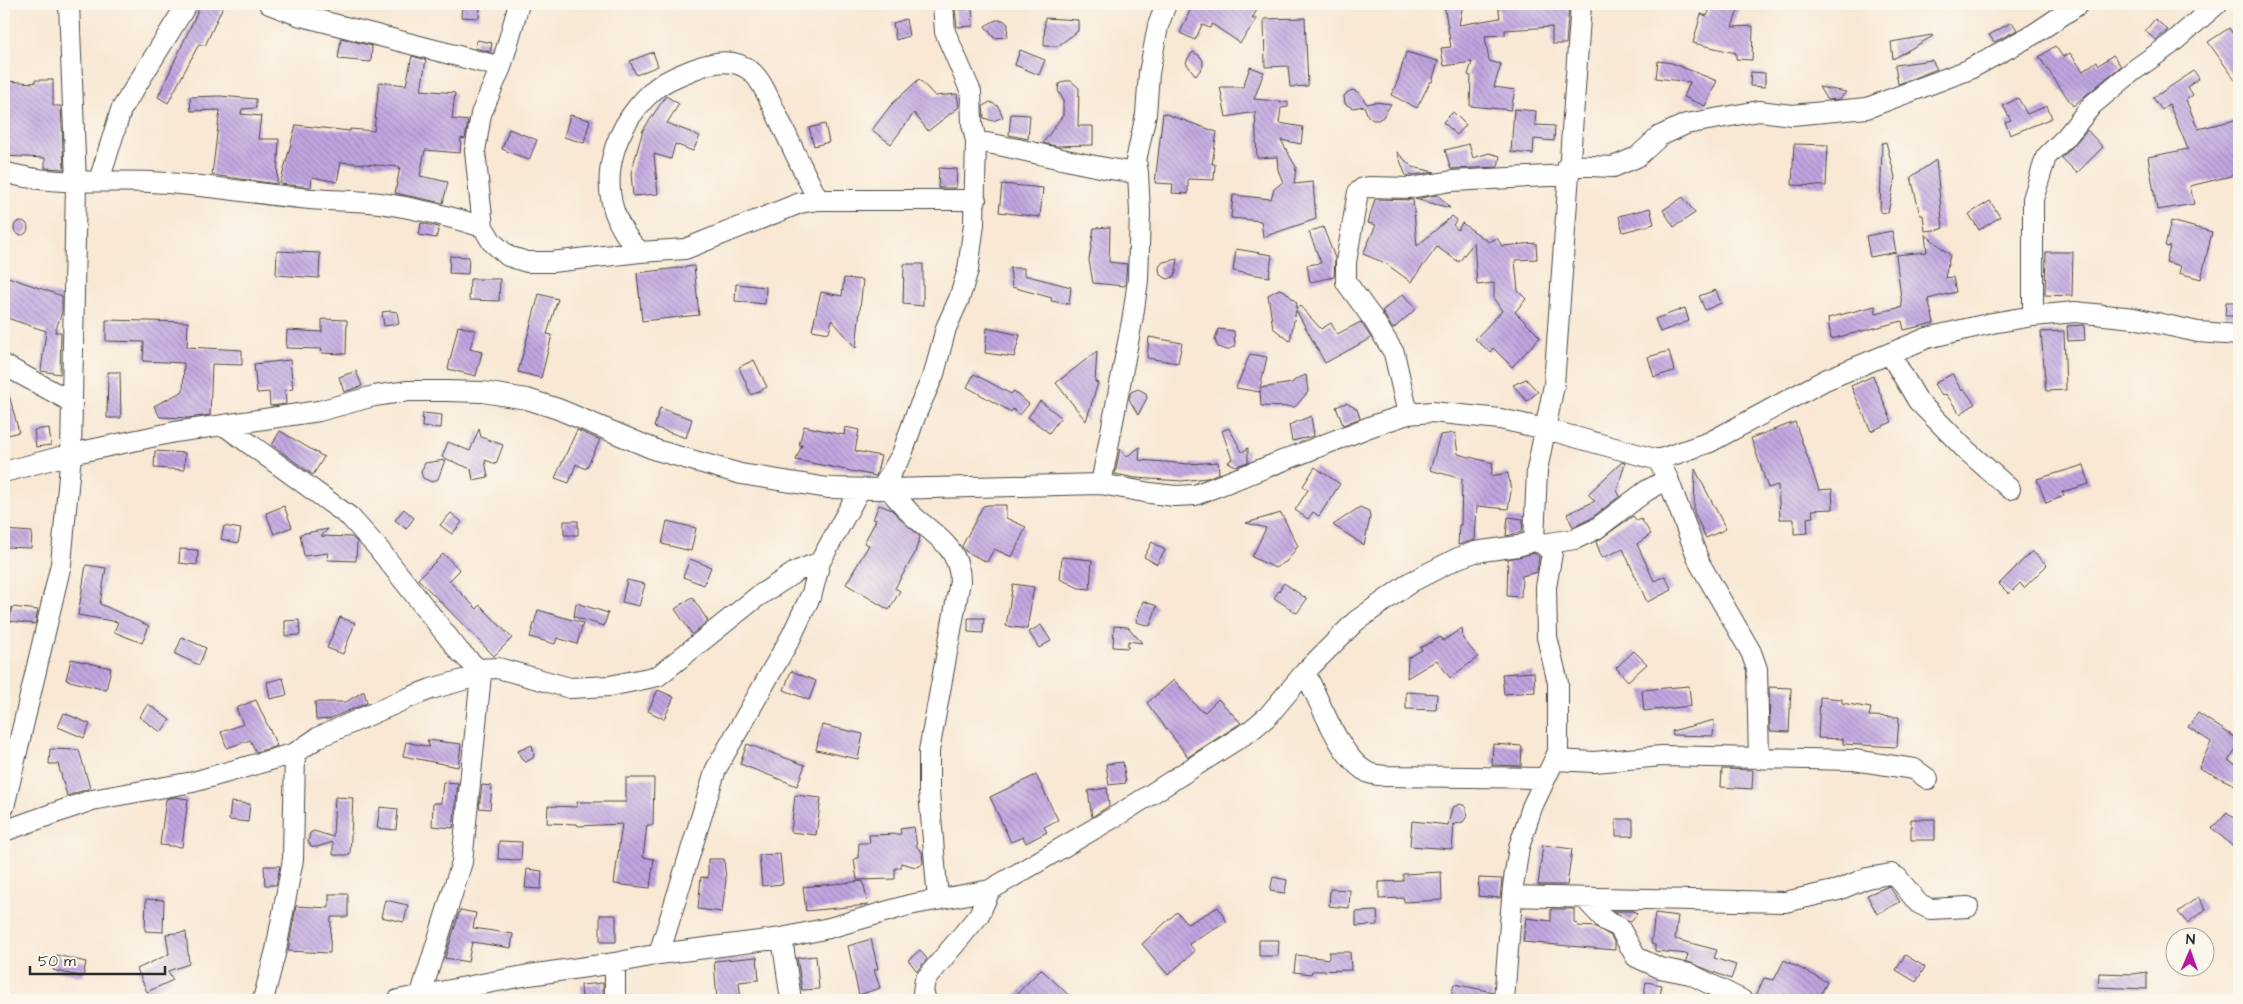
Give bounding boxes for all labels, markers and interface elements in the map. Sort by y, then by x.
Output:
north arrow [2166,926,2216,976]
text: N [2186,930,2195,950]
scale bar [30,944,165,976]
text: 50 m [38,951,76,972]

